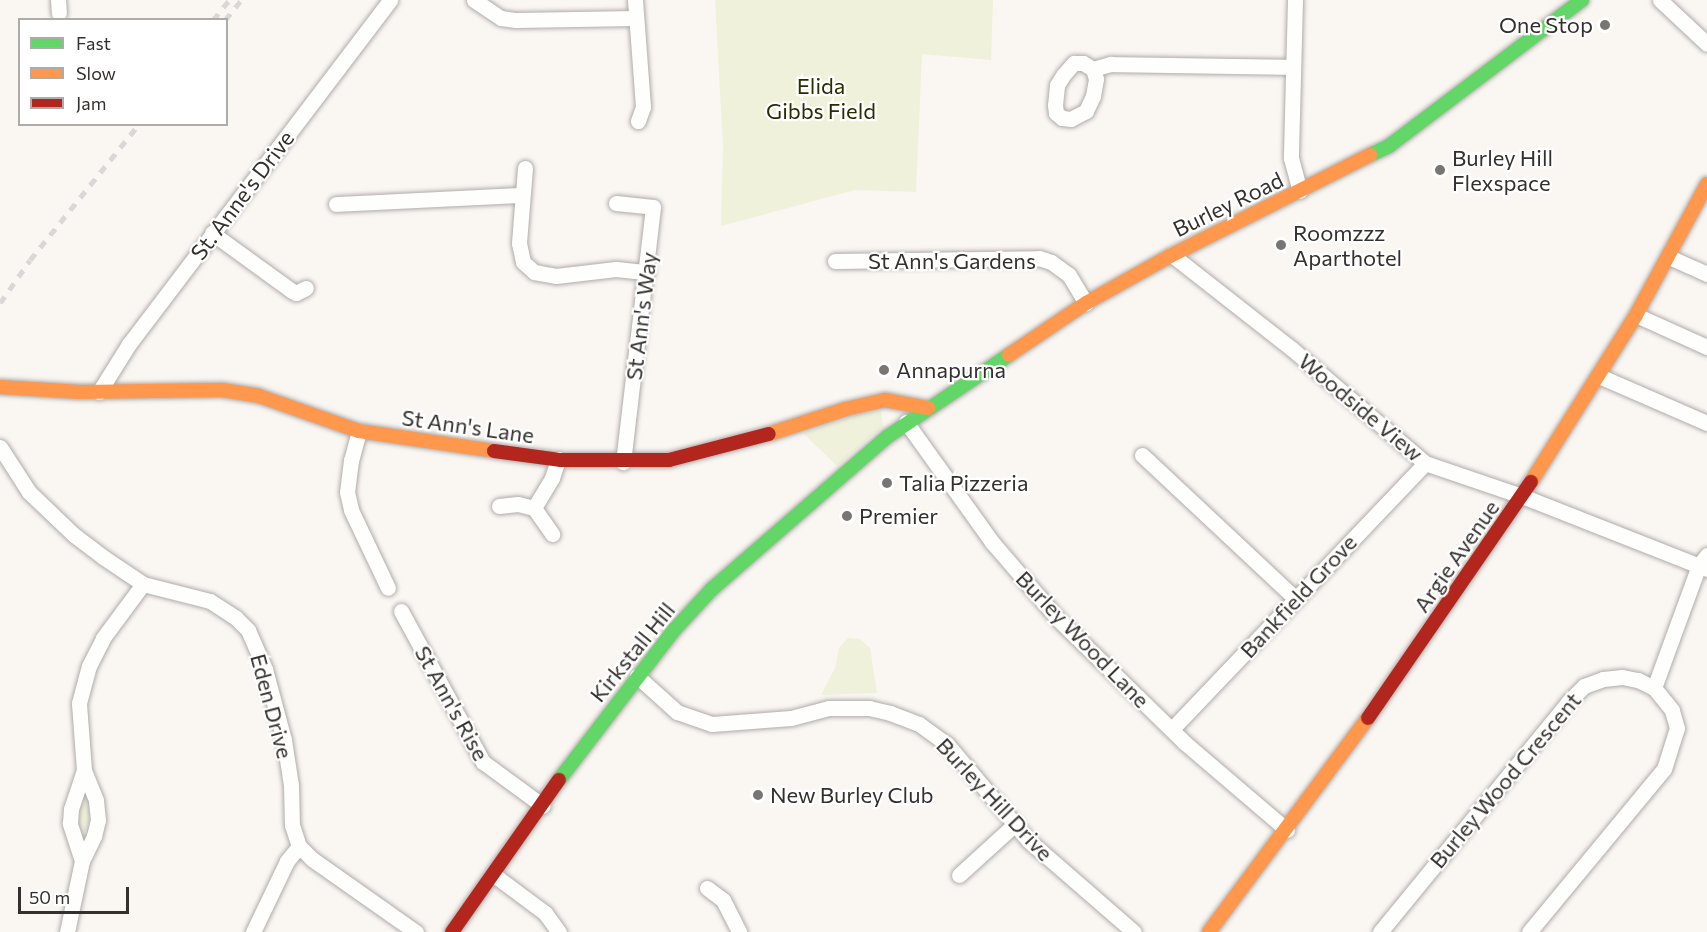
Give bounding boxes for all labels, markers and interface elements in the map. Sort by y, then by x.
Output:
place label: One Stop [1499,12,1593,38]
legend [18,18,228,126]
marker: One Stop [1598,18,1612,32]
text: Fast [76,32,111,54]
text: Slow [76,62,116,84]
park label: Elida Gibbs Field [766,72,876,124]
text: Jam [76,92,106,114]
street label: St. Anne's Drive [185,125,299,265]
place label: Burley Hill Flexspace [1452,144,1553,196]
marker: Burley Hill Flexspace [1433,163,1447,177]
street label: Burley Road [1169,166,1287,242]
place label: Roomzzz Aparthotel [1293,219,1402,270]
marker: Roomzzz Aparthotel [1274,238,1288,252]
street label: St Ann's Gardens [868,248,1036,274]
street label: St Ann's Way [620,250,662,382]
street label: Woodside View [1294,347,1428,467]
place label: Annapurna [896,357,1006,383]
marker: Annapurna [877,363,891,377]
street label: St Ann's Lane [400,404,536,448]
place label: Talia Pizzeria [899,470,1029,496]
marker: Talia Pizzeria [880,476,894,490]
street label: Argie Avenue [1408,495,1504,617]
place label: Premier [859,503,938,529]
marker: Premier [840,509,854,523]
street label: Bankfield Grove [1234,529,1362,663]
street label: Burley Wood Lane [1011,565,1155,713]
street label: Kirkstall Hill [584,597,680,707]
street label: St Ann's Rise [410,641,494,765]
street label: Eden Drive [245,651,299,761]
street label: Burley Wood Crescent [1424,687,1586,873]
street label: Burley Hill Drive [931,732,1059,866]
place label: New Burley Club [770,782,933,808]
marker: New Burley Club [751,788,765,802]
scale bar [21,875,132,913]
text: 50 m [29,886,70,908]

